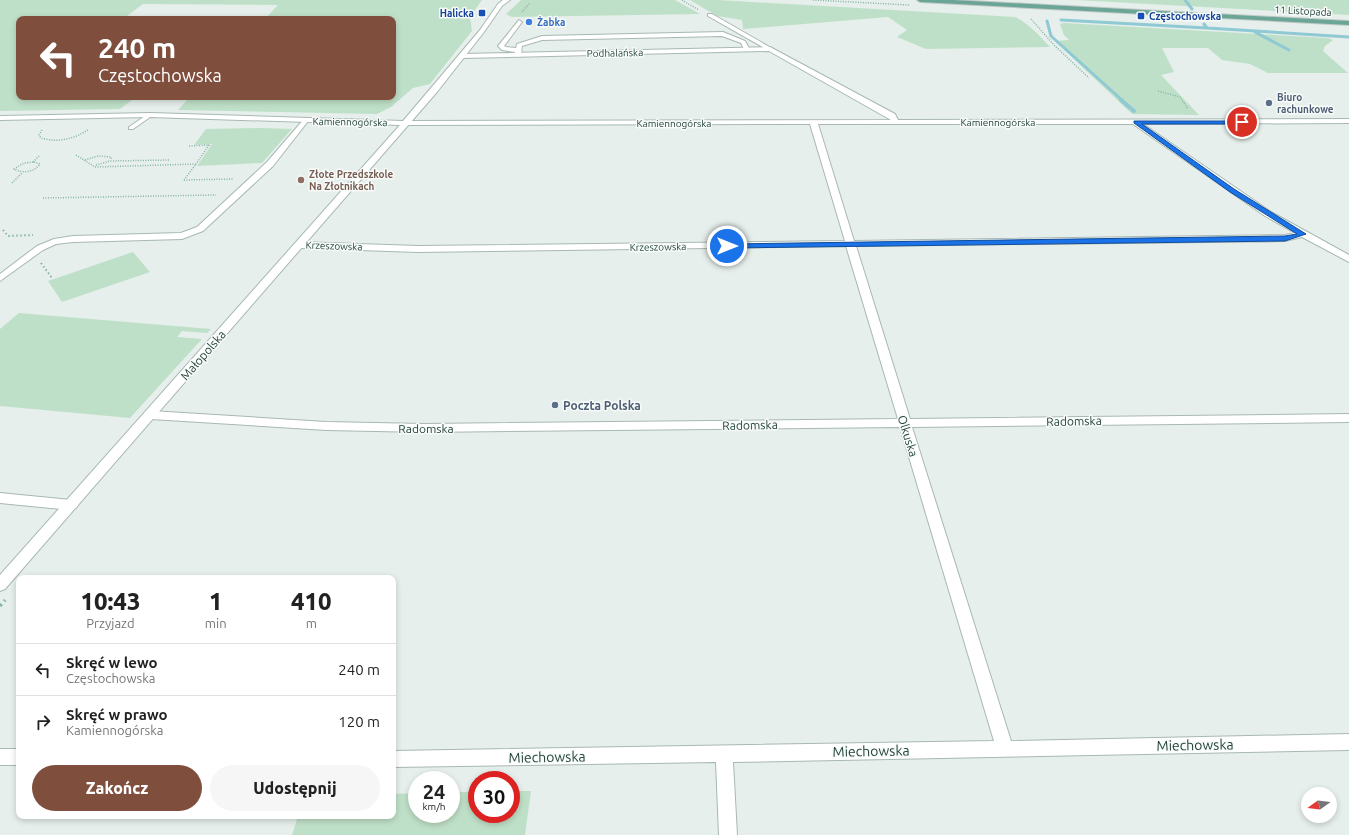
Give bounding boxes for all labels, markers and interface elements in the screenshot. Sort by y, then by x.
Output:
street label: 11 Listopada [1274,4,1332,18]
place label: Halicka [440,8,474,19]
marker: Halicka [477,8,487,18]
marker: Częstochowska [1136,11,1146,21]
place label: Częstochowska [1149,11,1221,23]
place label: Żabka [537,16,565,28]
marker: Żabka [524,17,534,27]
icon: left [32,32,84,84]
text: 240 m [98,32,176,63]
street label: Podhalańska [587,47,643,59]
text: Częstochowska [98,65,222,85]
place label: Biuro rachunkowe [1277,92,1334,115]
marker: Biuro rachunkowe [1264,98,1274,108]
pin [1225,105,1259,139]
icon: arrive [1231,111,1253,133]
street label: Kamiennogórska [312,116,388,128]
street label: Kamiennogórska [961,117,1035,128]
street label: Kamiennogórska [637,118,711,129]
place label: Złote Przedszkole Na Złotnikach [309,169,394,192]
marker: Złote Przedszkole Na Złotnikach [296,175,306,185]
position arrow [706,225,748,267]
street label: Krzeszowska [305,240,363,252]
street label: Krzeszowska [629,241,687,253]
street label: Małopolska [178,328,228,382]
place label: Poczta Polska [563,399,641,412]
marker: Poczta Polska [550,400,560,410]
street label: Olkuska [896,414,920,458]
street label: Radomska [1046,414,1102,428]
street label: Radomska [722,418,778,432]
street label: Radomska [398,422,454,435]
text: 10:43 [80,588,140,615]
text: 1 [209,588,222,615]
text: 410 [291,588,332,615]
text: Przyjazd [86,616,135,630]
text: min [205,616,227,630]
text: m [306,616,317,630]
text: Skręć w lewo [66,654,158,671]
icon: left [32,659,54,681]
text: 240 m [338,661,380,678]
text: Częstochowska [66,671,155,685]
text: Skręć w prawo [66,706,168,723]
icon: right [32,711,54,733]
text: 120 m [338,713,380,730]
text: Kamiennogórska [66,723,163,737]
street label: Miechowska [1156,736,1234,754]
street label: Miechowska [832,742,910,760]
street label: Miechowska [508,748,586,766]
button: Zakończ [32,765,202,811]
button: Udostępnij [210,765,380,811]
speed limit sign: 30 [468,771,520,823]
text: 24 [423,780,445,803]
north arrow [1301,787,1337,823]
map controls [1301,787,1337,823]
text: km/h [422,801,446,812]

